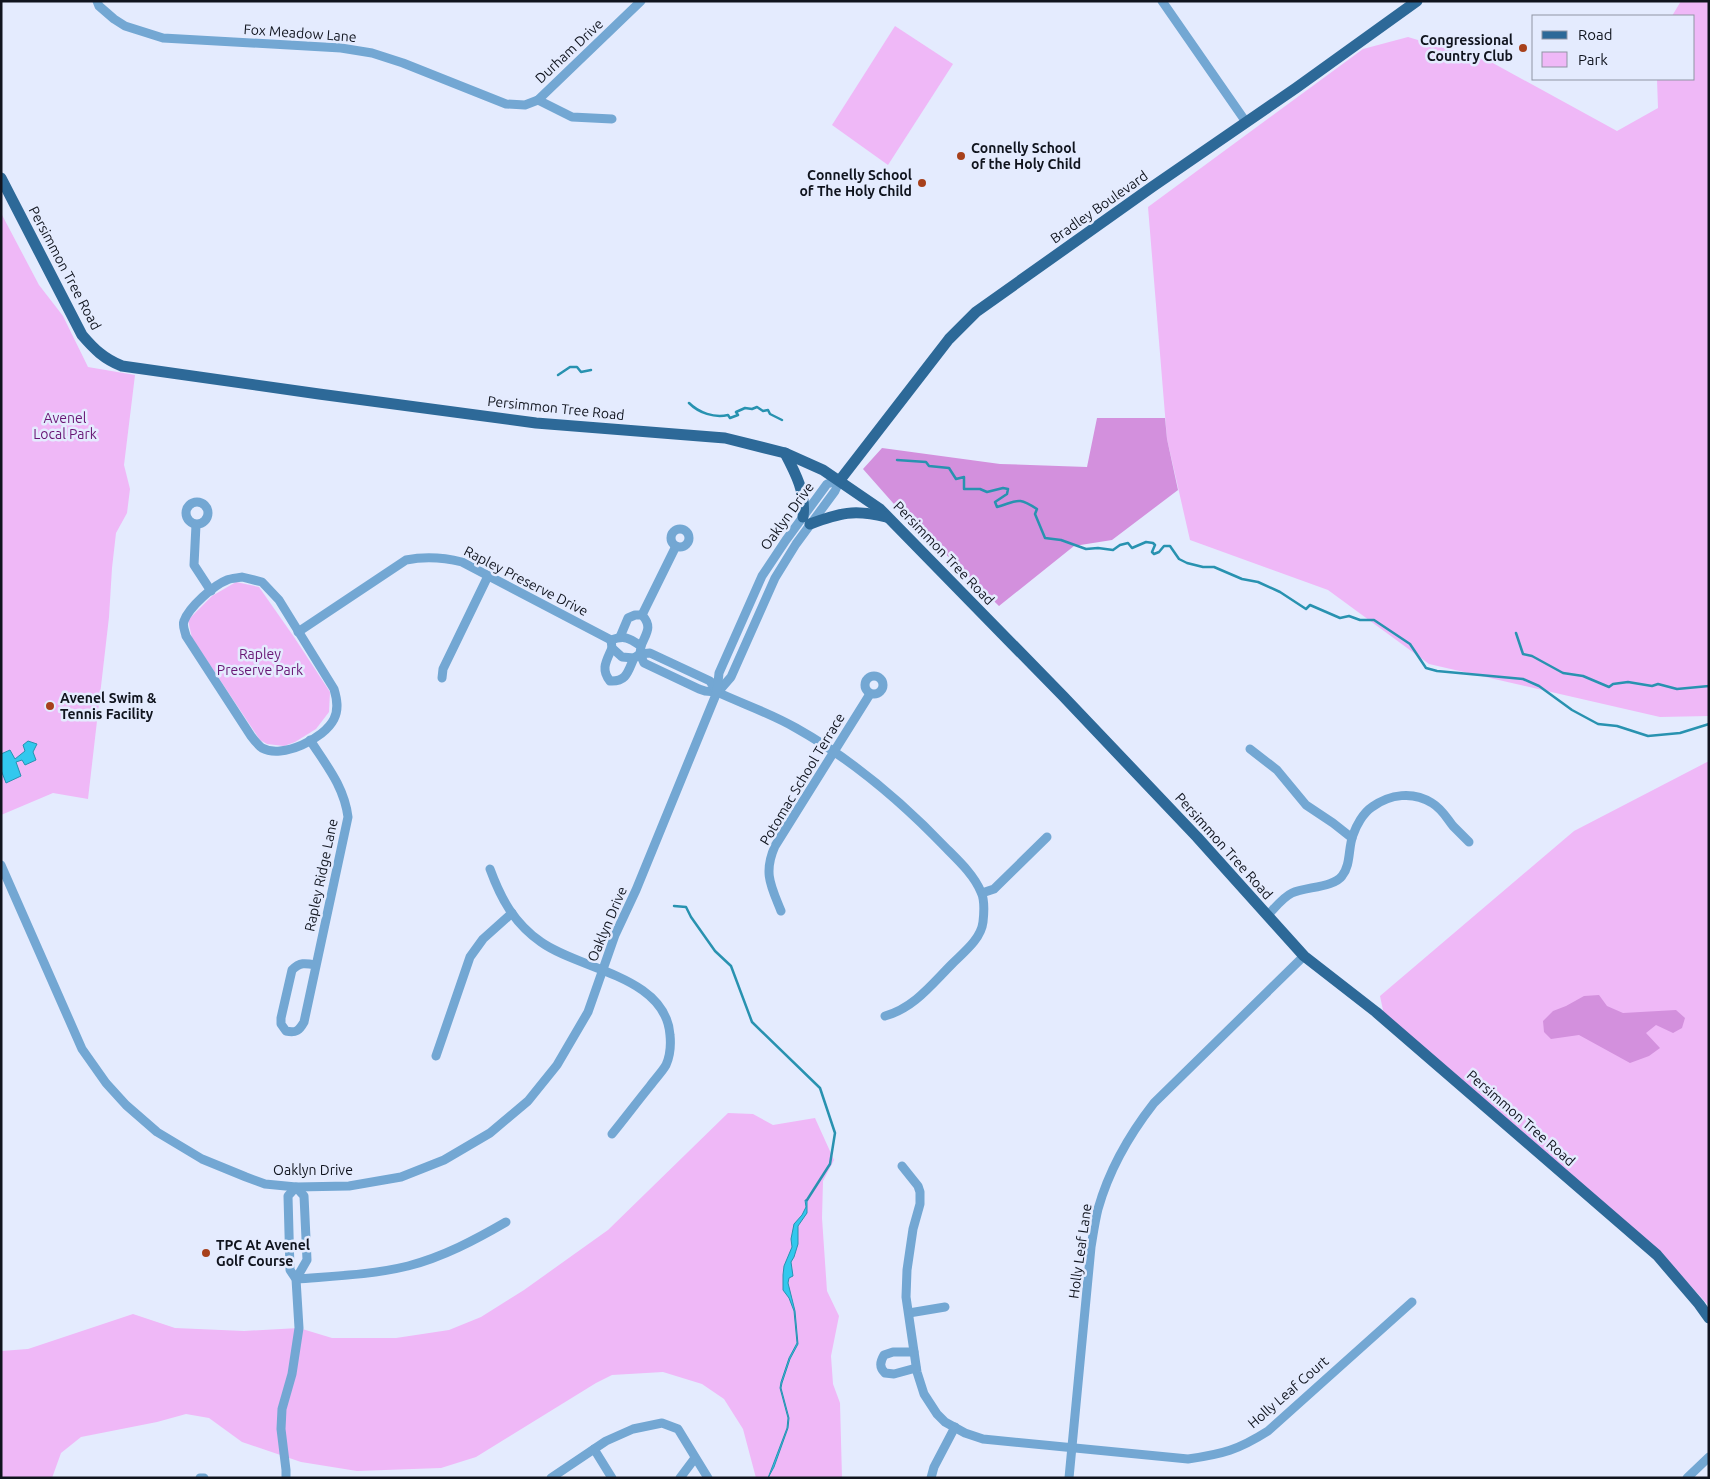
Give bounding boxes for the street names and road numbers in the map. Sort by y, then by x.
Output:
street label: Durham Drive [532,16,606,86]
street label: Fox Meadow Lane [243,21,357,45]
street label: Bradley Boulevard [1047,167,1151,247]
street label: Persimmon Tree Road [26,203,104,333]
street label: Persimmon Tree Road [487,393,625,423]
street label: Oaklyn Drive [757,479,817,553]
street label: Persimmon Tree Road [890,498,998,608]
street label: Rapley Preserve Drive [461,543,591,619]
street label: Potomac School Terrace [756,710,848,848]
street label: Persimmon Tree Road [1172,789,1276,903]
street label: Rapley Ridge Lane [301,817,341,933]
street label: Oaklyn Drive [584,884,630,964]
street label: Persimmon Tree Road [1464,1067,1578,1169]
street label: Oaklyn Drive [273,1162,353,1178]
street label: Holly Leaf Lane [1065,1202,1095,1300]
street label: Holly Leaf Court [1244,1352,1332,1431]

